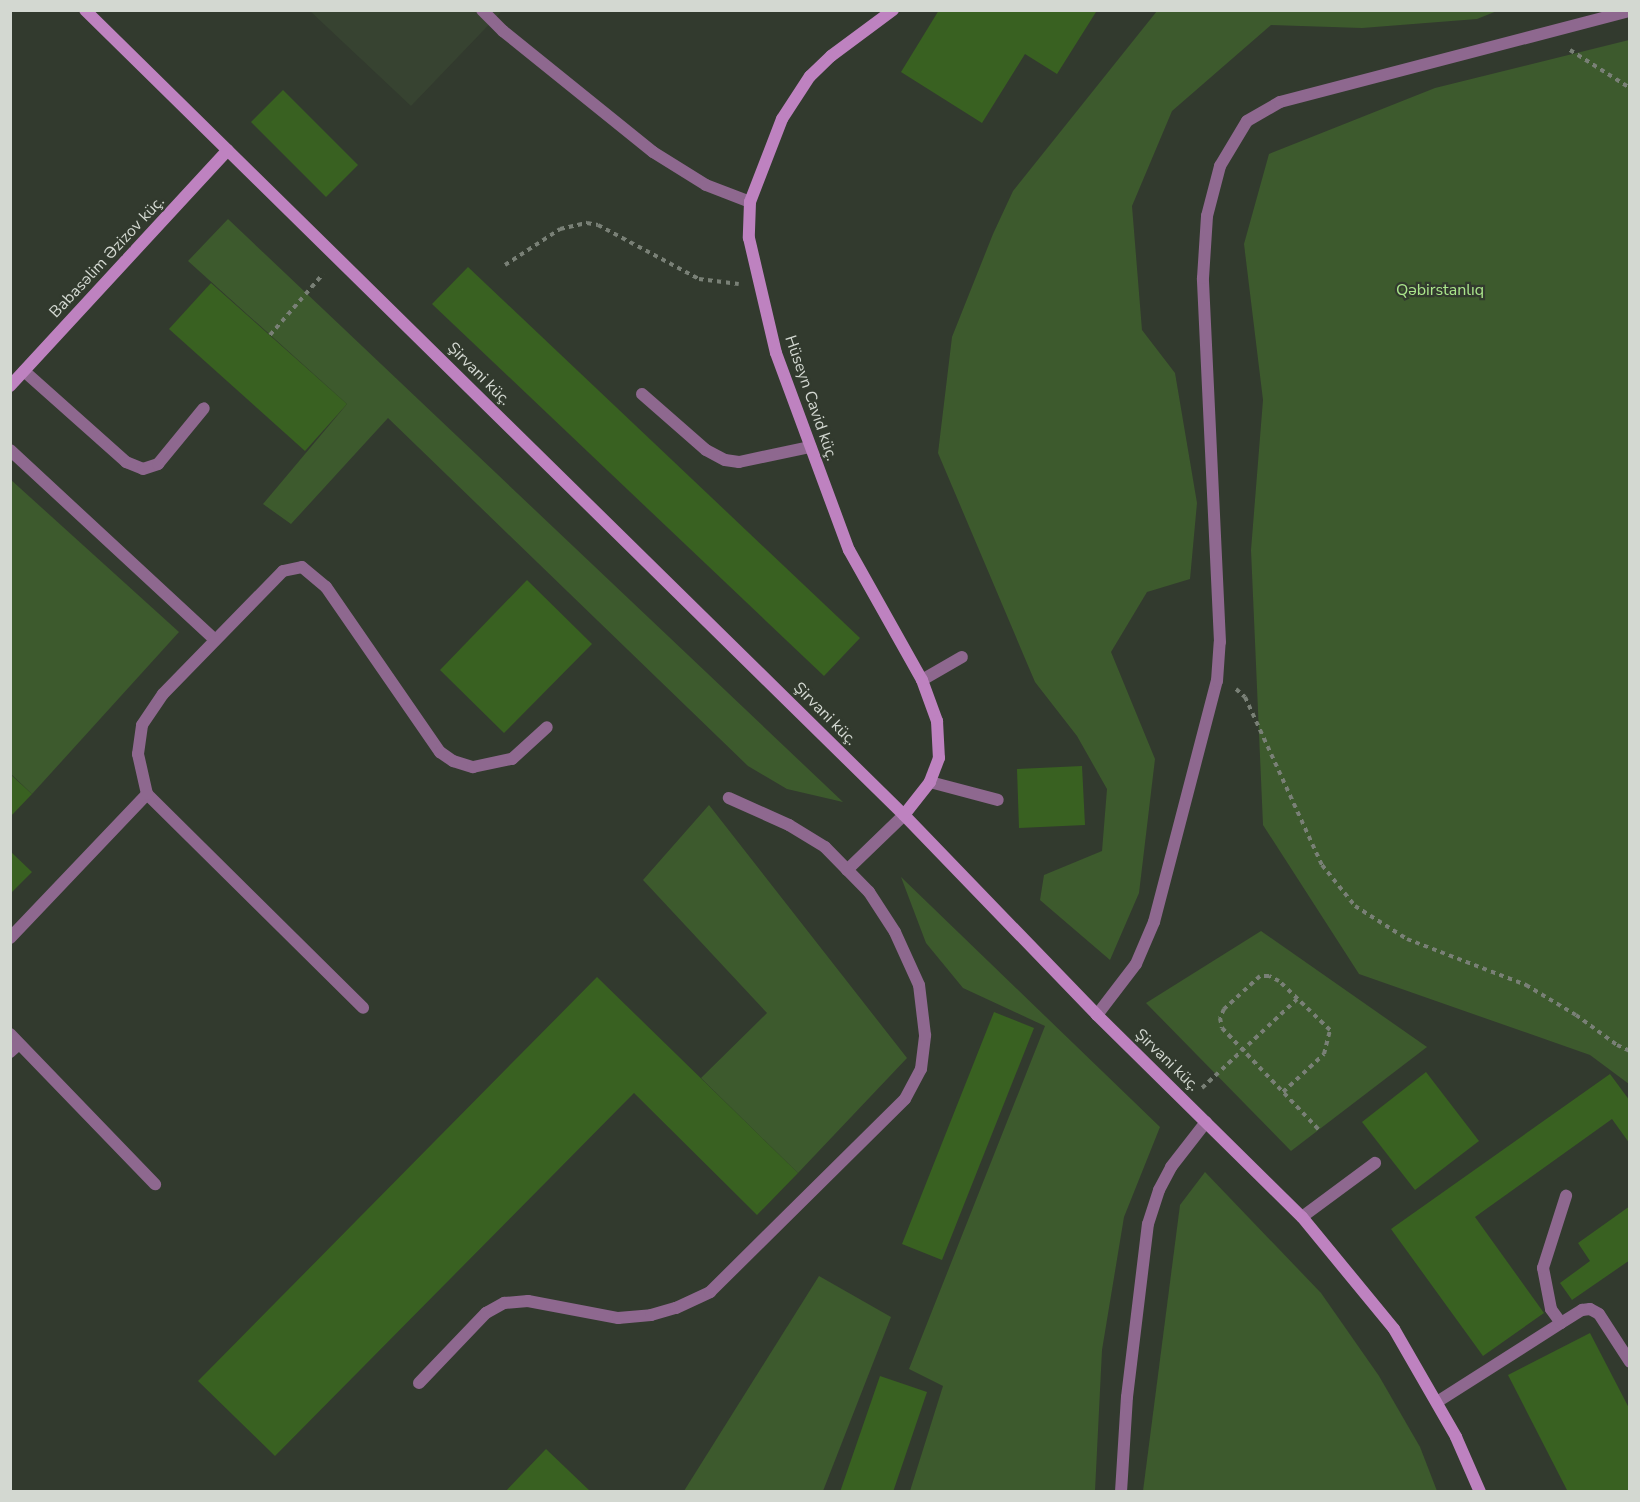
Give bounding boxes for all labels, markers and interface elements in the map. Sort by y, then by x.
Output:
street label: Babasəlim Əzizov küç. [46,192,168,322]
park label: Qəbirstanlıq [1396,280,1484,300]
street label: Hüseyn Cavid küç. [781,333,841,463]
street label: Şirvani küç. [443,338,515,410]
street label: Şirvani küç. [789,678,861,750]
street label: Şirvani küç. [1131,1025,1203,1095]

